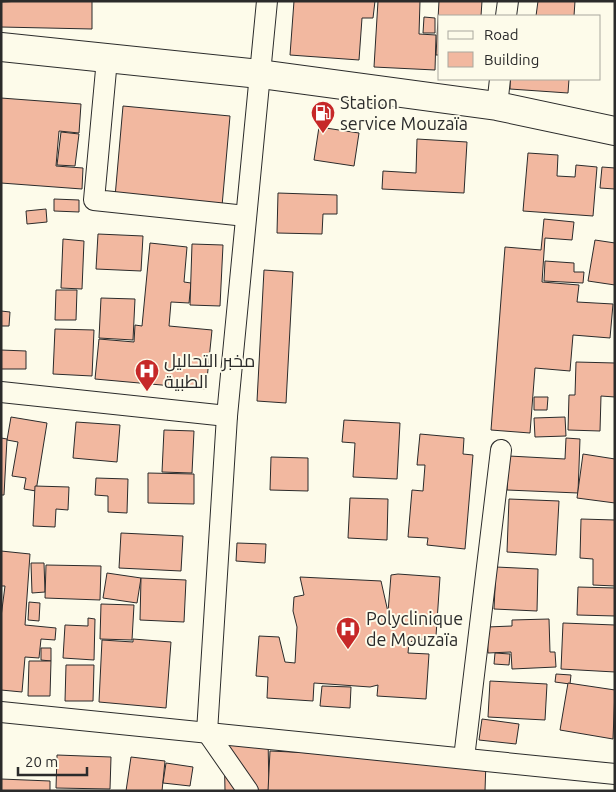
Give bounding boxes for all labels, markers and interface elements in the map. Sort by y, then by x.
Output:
legend [438,15,601,80]
text: Road [484,26,519,43]
text: Building [484,51,539,68]
place label: Station service Mouzaïa [340,92,468,133]
fuel station icon: Station service Mouzaïa [310,100,336,134]
place label: مخبر التحاليل الطبية [164,350,255,391]
hospital icon: مخبر التحاليل الطبية [134,358,160,392]
place label: Polyclinique de Mouzaïa [366,608,463,649]
hospital icon: Polyclinique de Mouzaïa [335,616,361,650]
scale bar [18,744,86,776]
text: 20 m [25,753,58,770]

